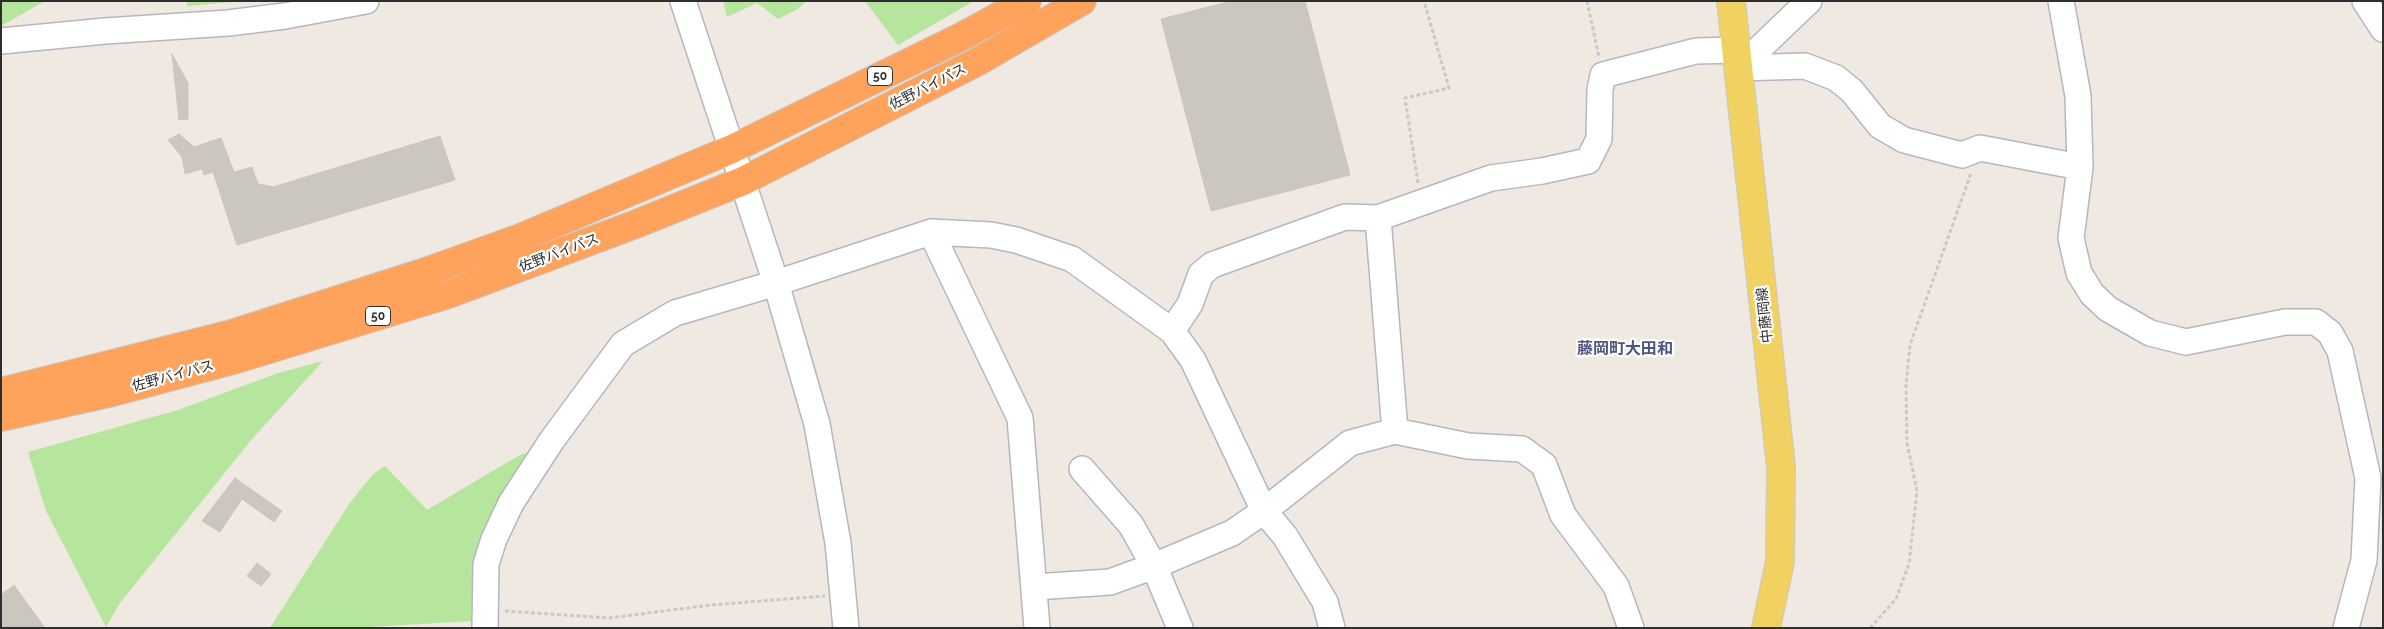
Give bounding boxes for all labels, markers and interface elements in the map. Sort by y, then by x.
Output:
street label: 佐野バイパス [887,60,969,114]
road number: 50 [868,66,892,85]
street label: 佐野バイパス [517,230,601,276]
street label: 中藤岡線 [1754,286,1776,344]
road number: 50 [366,306,390,326]
district label: 藤岡町大田和 [1577,339,1673,359]
street label: 佐野バイパス [130,357,216,395]

